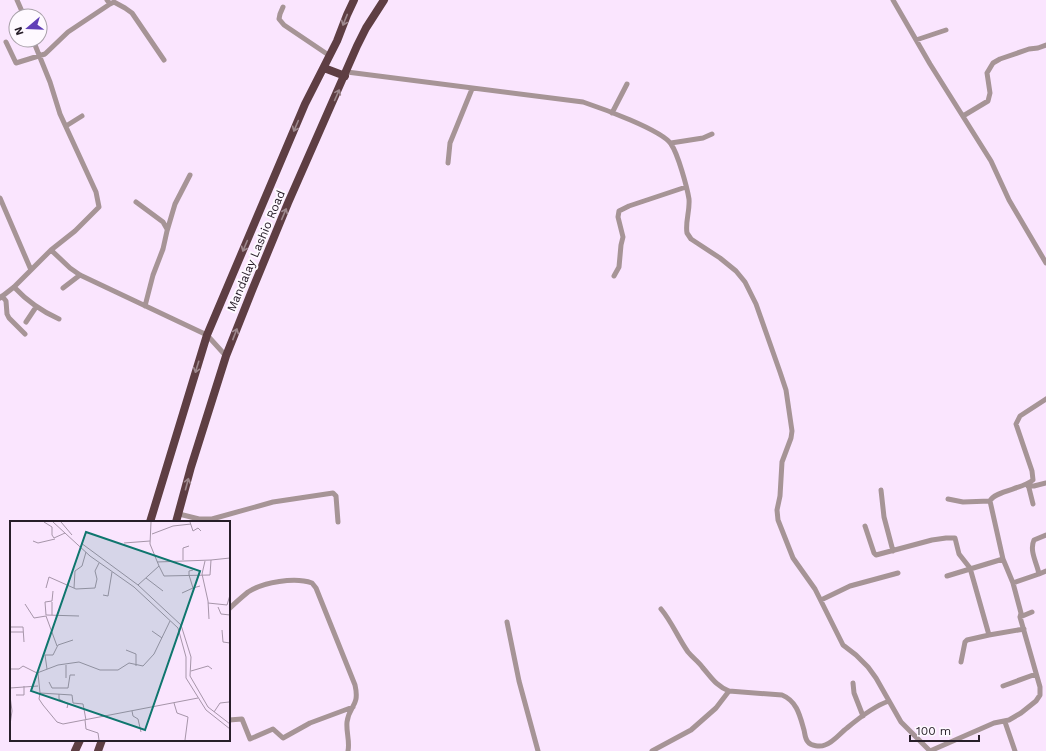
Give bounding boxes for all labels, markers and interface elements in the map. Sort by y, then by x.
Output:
north arrow [8,8,48,48]
one-way arrow [341,13,348,25]
text: N [12,25,26,37]
one-way arrow [333,89,341,101]
one-way arrow [292,120,299,132]
street label: Mandalay Lashio Road [224,188,288,314]
one-way arrow [281,208,288,220]
one-way arrow [241,239,248,251]
one-way arrow [231,328,239,340]
one-way arrow [193,360,200,373]
one-way arrow [183,478,191,491]
inset map [10,521,230,741]
scale bar [910,717,979,743]
text: 100 m [916,724,951,738]

